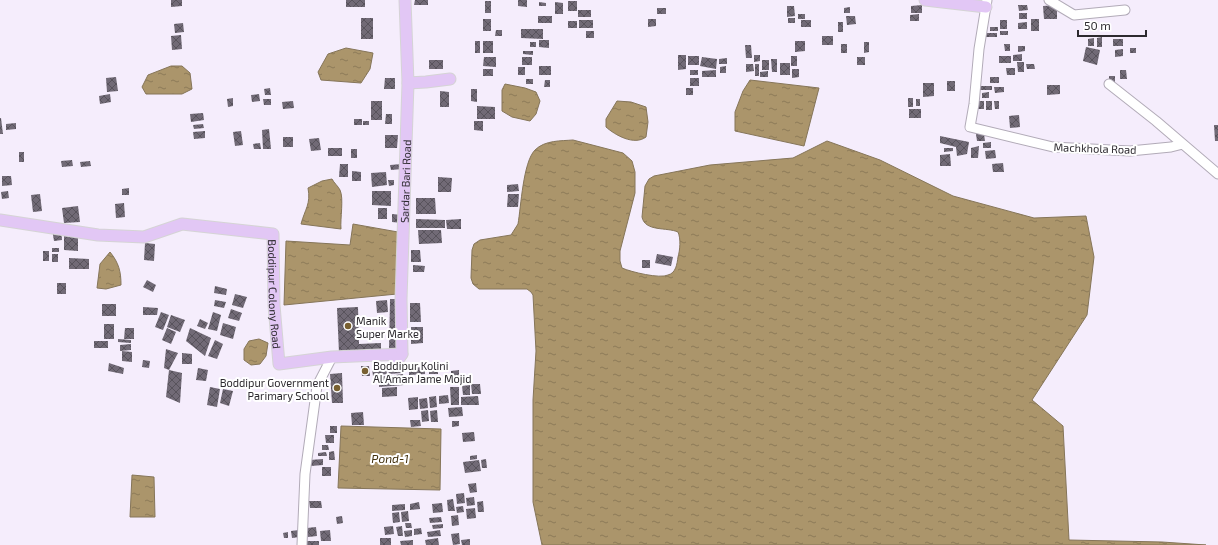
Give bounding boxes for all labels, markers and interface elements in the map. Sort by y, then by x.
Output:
scale bar [1078,12,1146,38]
text: 50 m [1084,18,1111,32]
street label: Sardar Bari Road [397,139,413,223]
street label: Machkhola Road [1053,140,1137,156]
street label: Boddipur Colony Road [267,239,284,349]
place label: Manik Super Marke [356,314,419,340]
marker: Manik Super Marke [343,321,353,331]
place label: Boddipur Kolini Al Aman Jame Mojid [373,359,472,386]
marker: Boddipur Kolini Al Aman Jame Mojid [360,366,370,376]
place label: Boddipur Government Parimary School [220,376,330,402]
marker: Boddipur Government Parimary School [332,383,342,393]
water label: Pond-1 [371,451,409,465]

